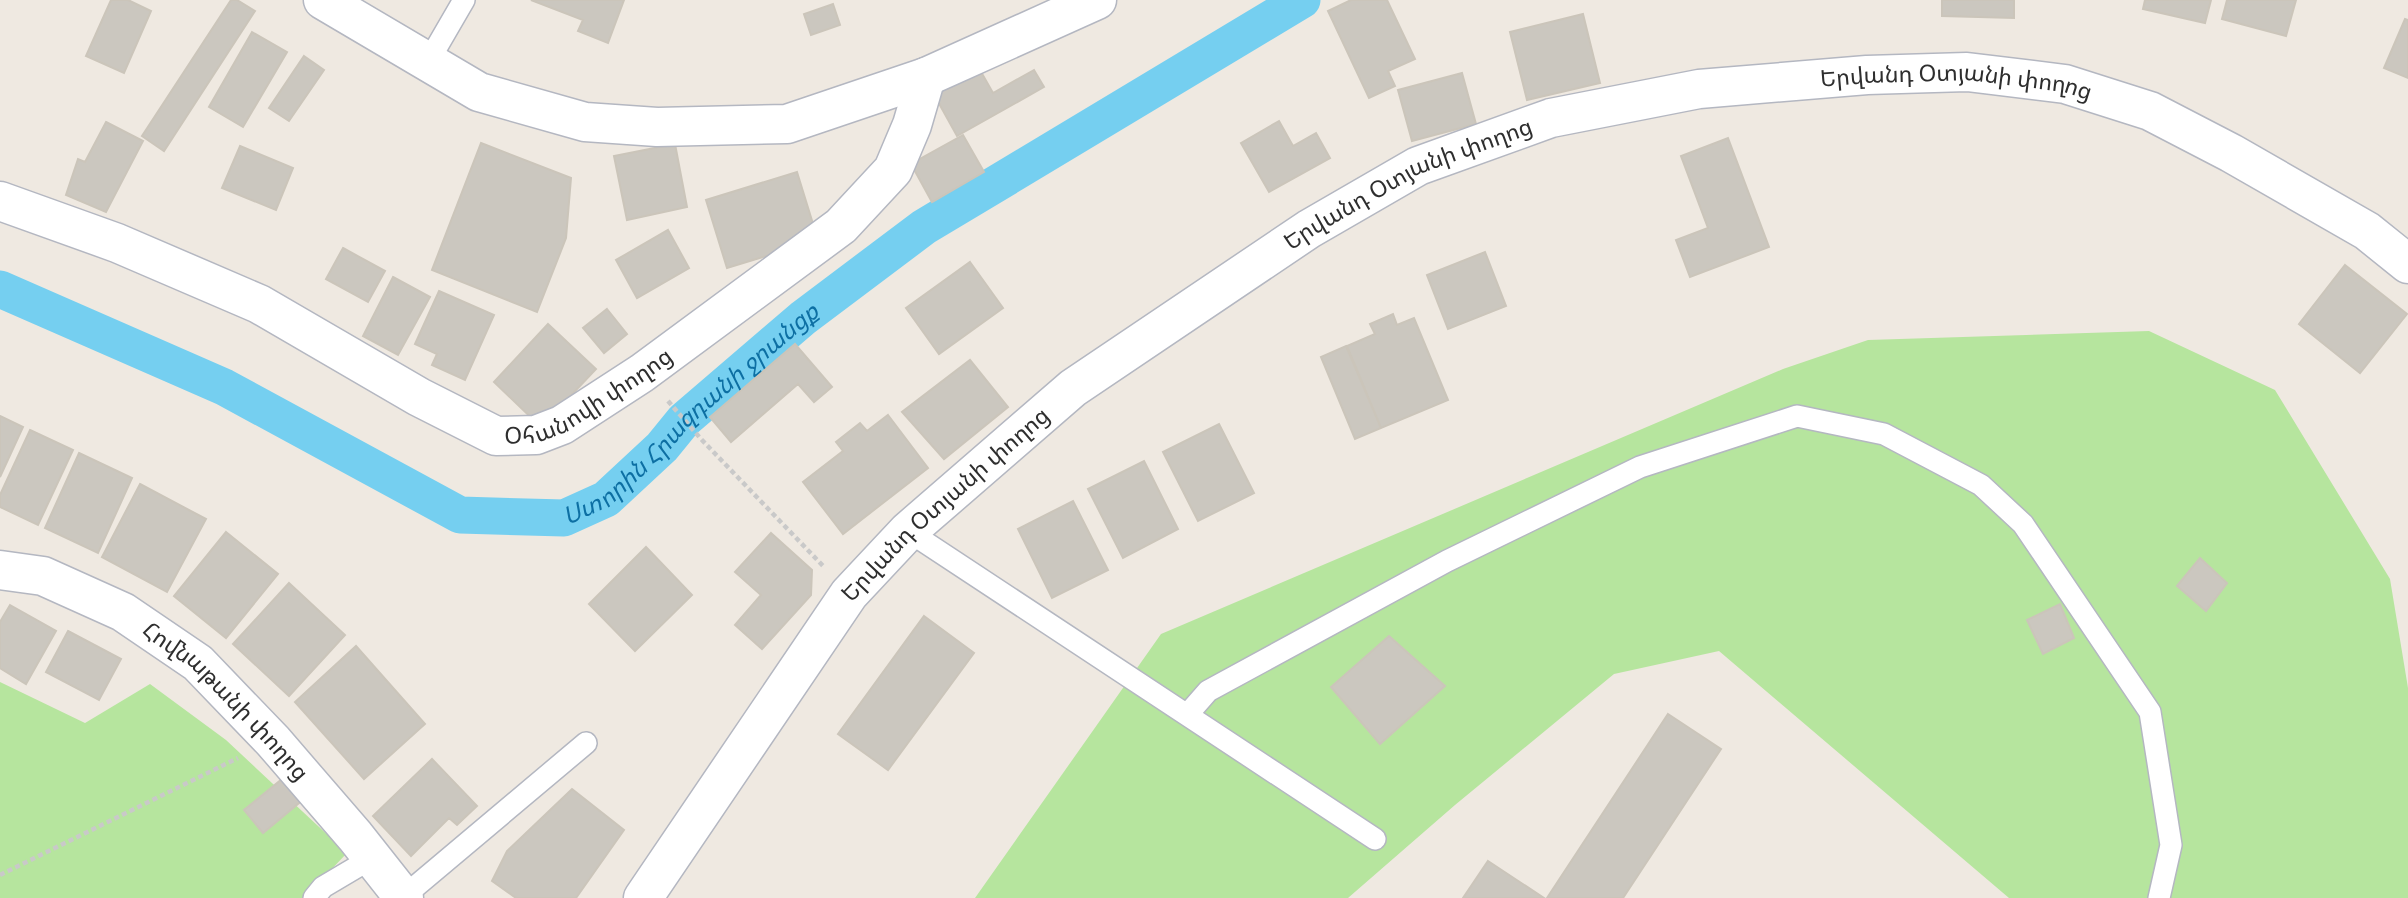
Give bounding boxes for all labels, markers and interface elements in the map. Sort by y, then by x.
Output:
street label: Երվանդ Օտյանի փողոց [1819,59,2096,106]
street label: Երվանդ Օտյանի փողոց [1279,113,1536,254]
water label: Ստորին Հրազդանի ջրանցք [558,296,825,530]
street label: Օհանովի փողոց [504,342,678,448]
street label: Երվանդ Օտյանի փողոց [836,402,1055,606]
street label: Հովնաթանի փողոց [139,616,314,786]

